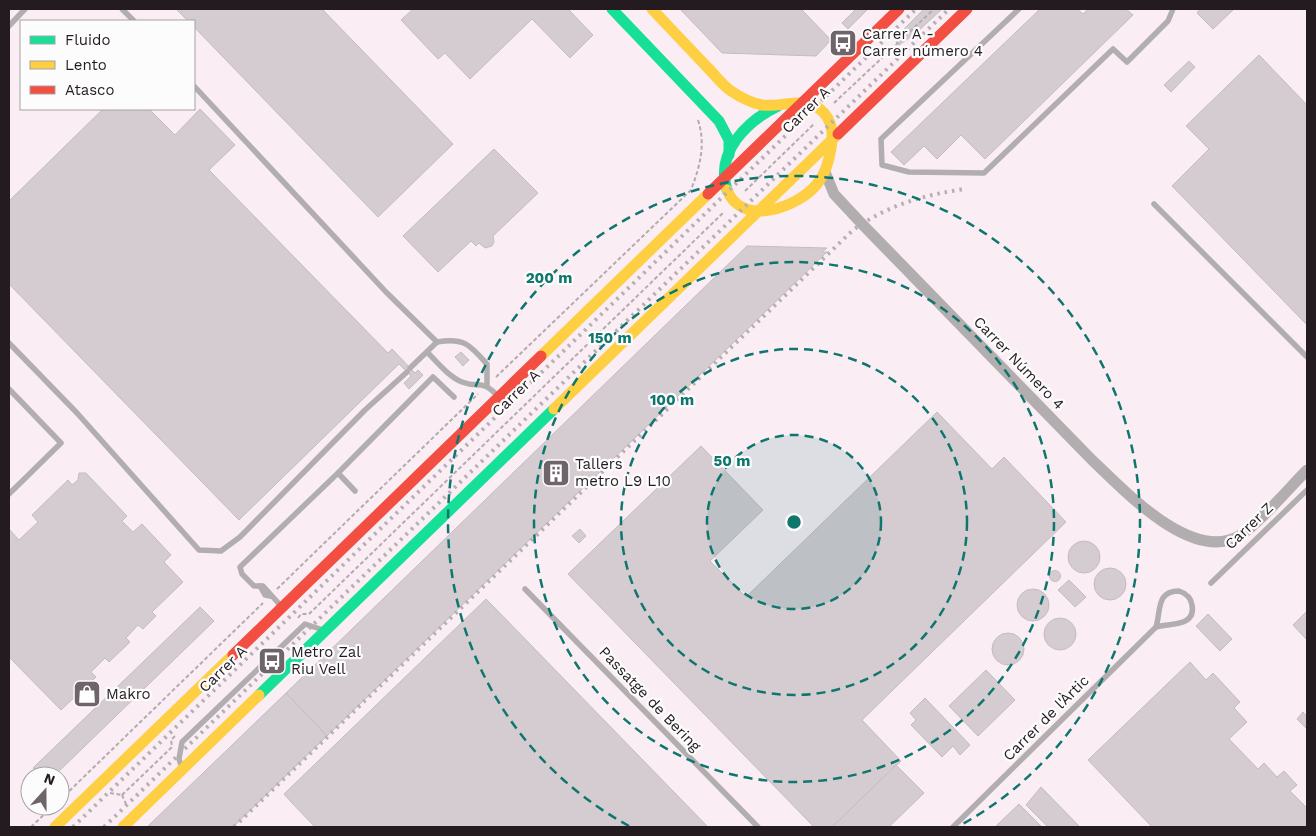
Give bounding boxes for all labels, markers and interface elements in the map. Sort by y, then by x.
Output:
legend [20,20,195,110]
place label: Carrer A - Carrer número 4 [862,25,983,60]
bus stop icon: Carrer A - Carrer número 4 [828,28,858,58]
text: Fluido [65,31,110,49]
text: Lento [65,56,107,74]
text: Atasco [65,81,114,99]
street label: Carrer A [778,83,834,137]
text: 200 m [526,269,572,287]
street label: Carrer Número 4 [970,313,1068,413]
text: 150 m [588,329,632,347]
street label: Carrer A [488,366,544,420]
text: 100 m [650,391,694,409]
text: 50 m [714,452,750,470]
place label: Tallers metro L9 L10 [575,455,671,490]
building icon: Tallers metro L9 L10 [541,458,571,488]
street label: Carrer Z [1221,499,1277,553]
centre of rings [785,513,803,531]
street label: Carrer A [195,642,251,696]
place label: Metro Zal Riu Vell [291,643,361,678]
street label: Passatge de Bering [595,643,705,755]
bus stop icon: Metro Zal Riu Vell [257,646,287,676]
street label: Carrer de l'Àrtic [999,671,1093,765]
shop icon: Makro [72,679,102,709]
place label: Makro [106,685,151,703]
north arrow [20,766,70,816]
text: N [42,770,57,788]

